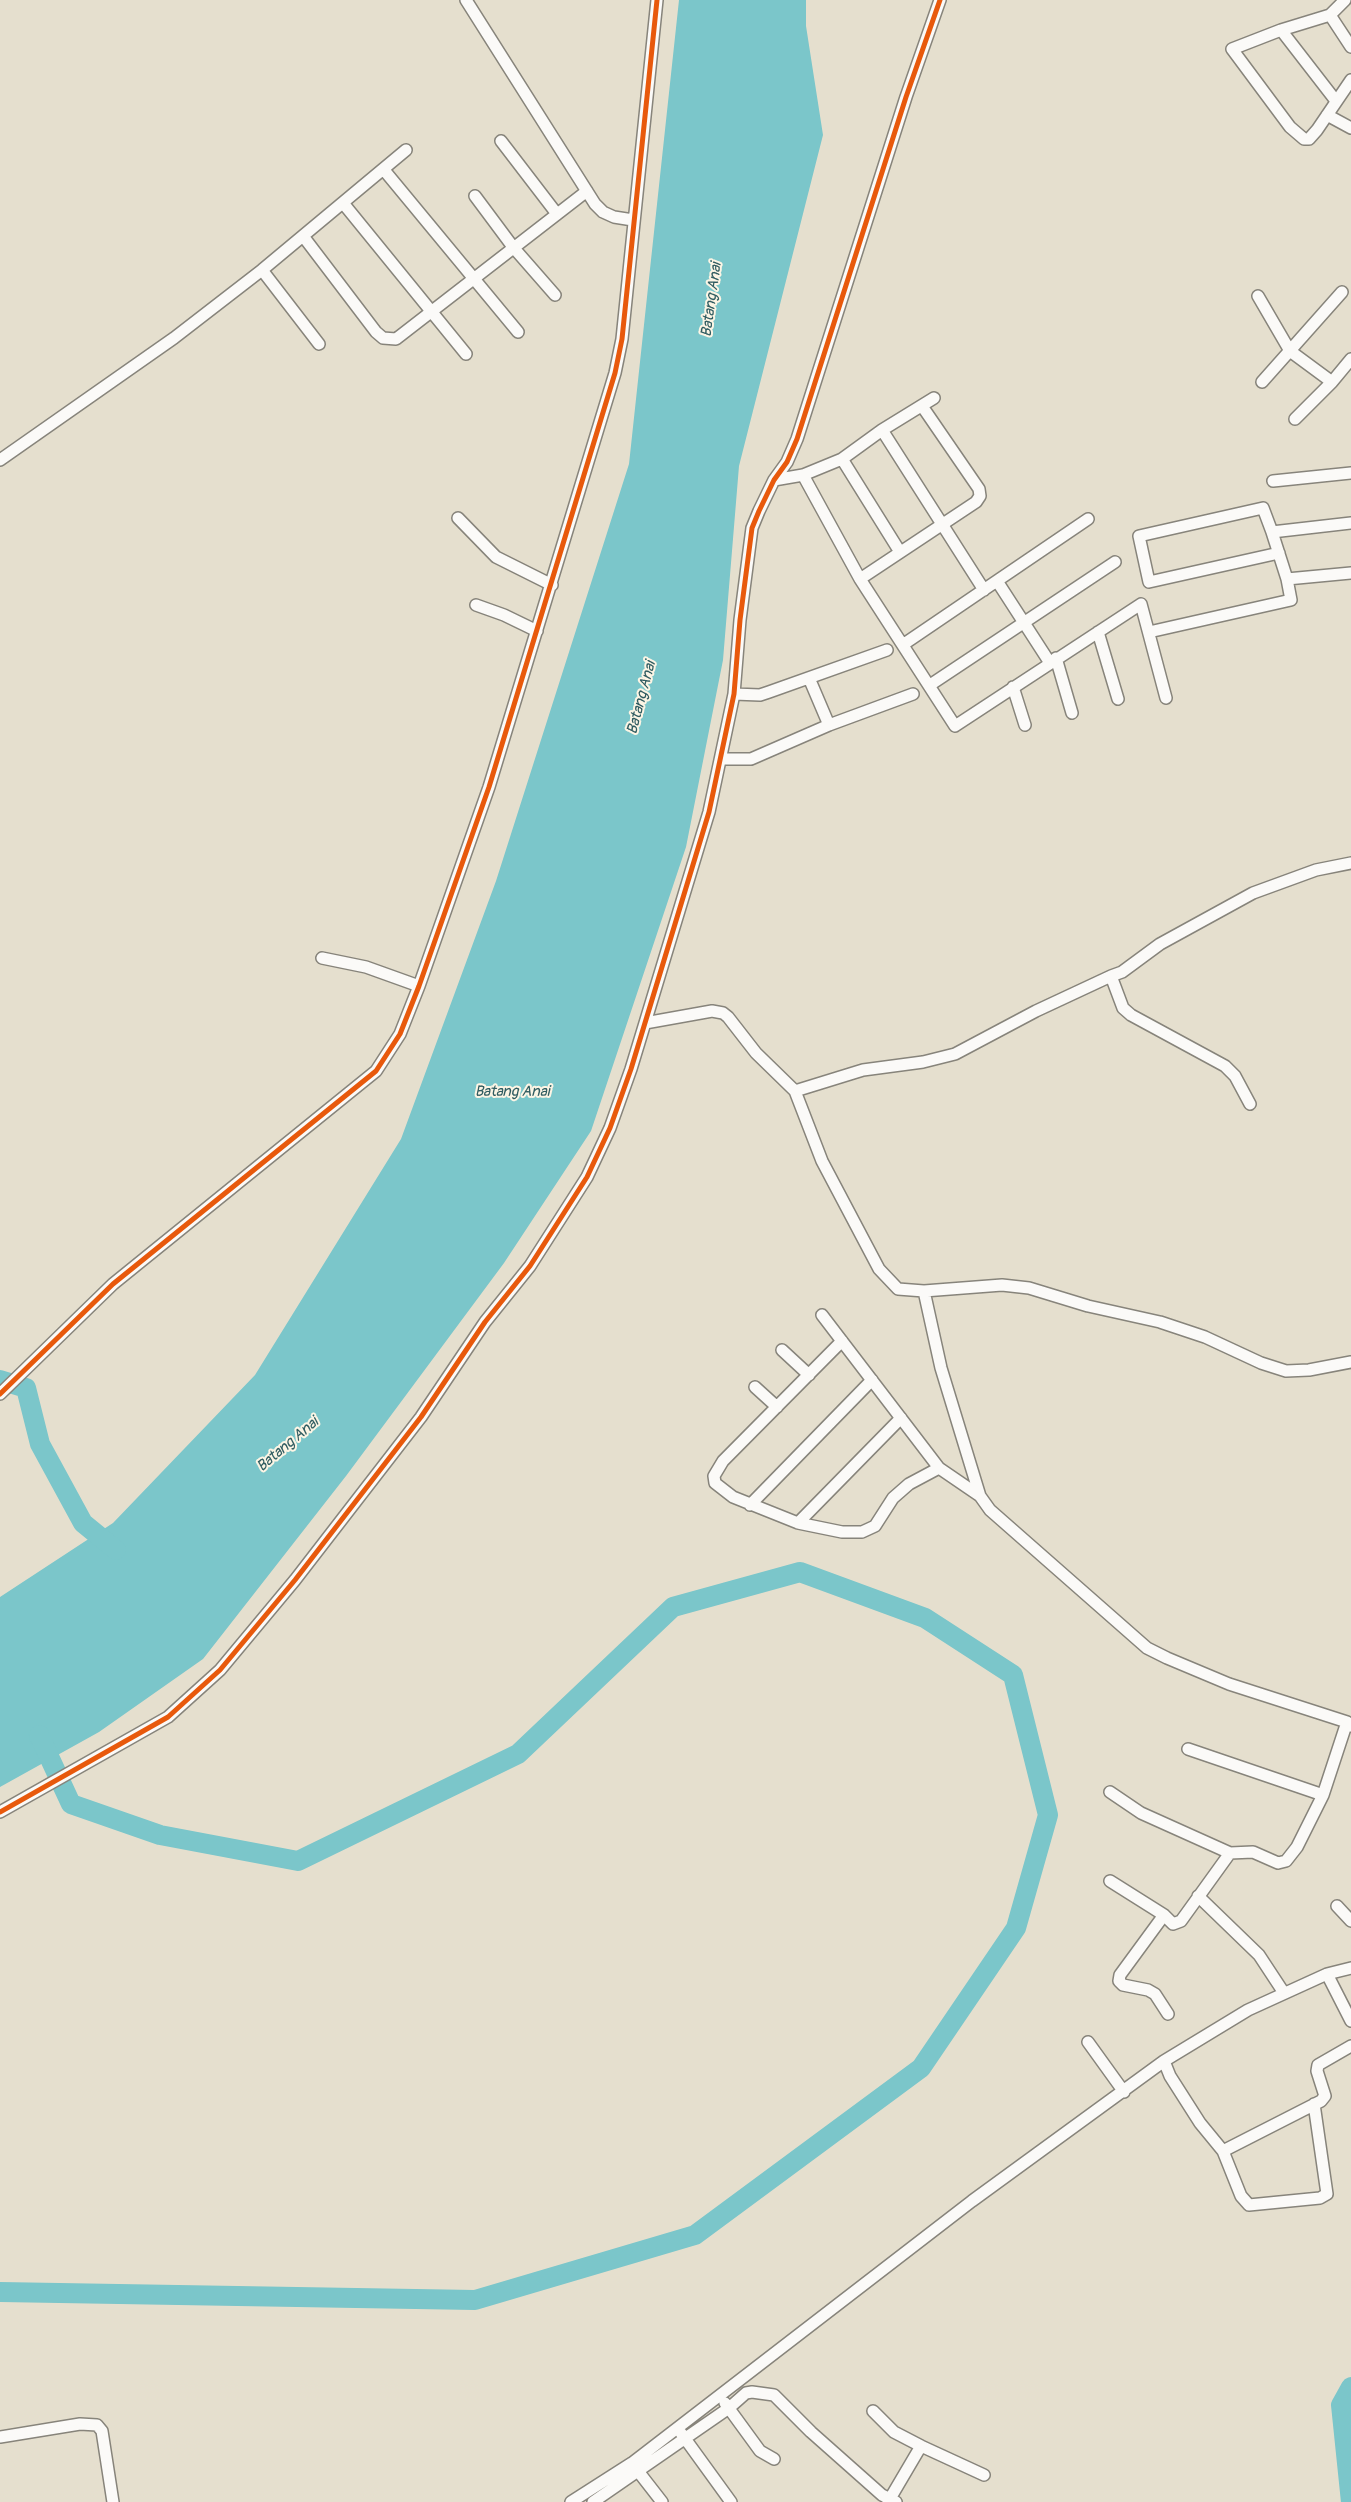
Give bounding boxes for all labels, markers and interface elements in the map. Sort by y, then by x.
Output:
water label: Batang Anai [698,262,726,338]
water label: Batang Anai [624,660,660,736]
water label: Batang Anai [475,1083,549,1101]
water label: Batang Anai [254,1414,322,1476]

